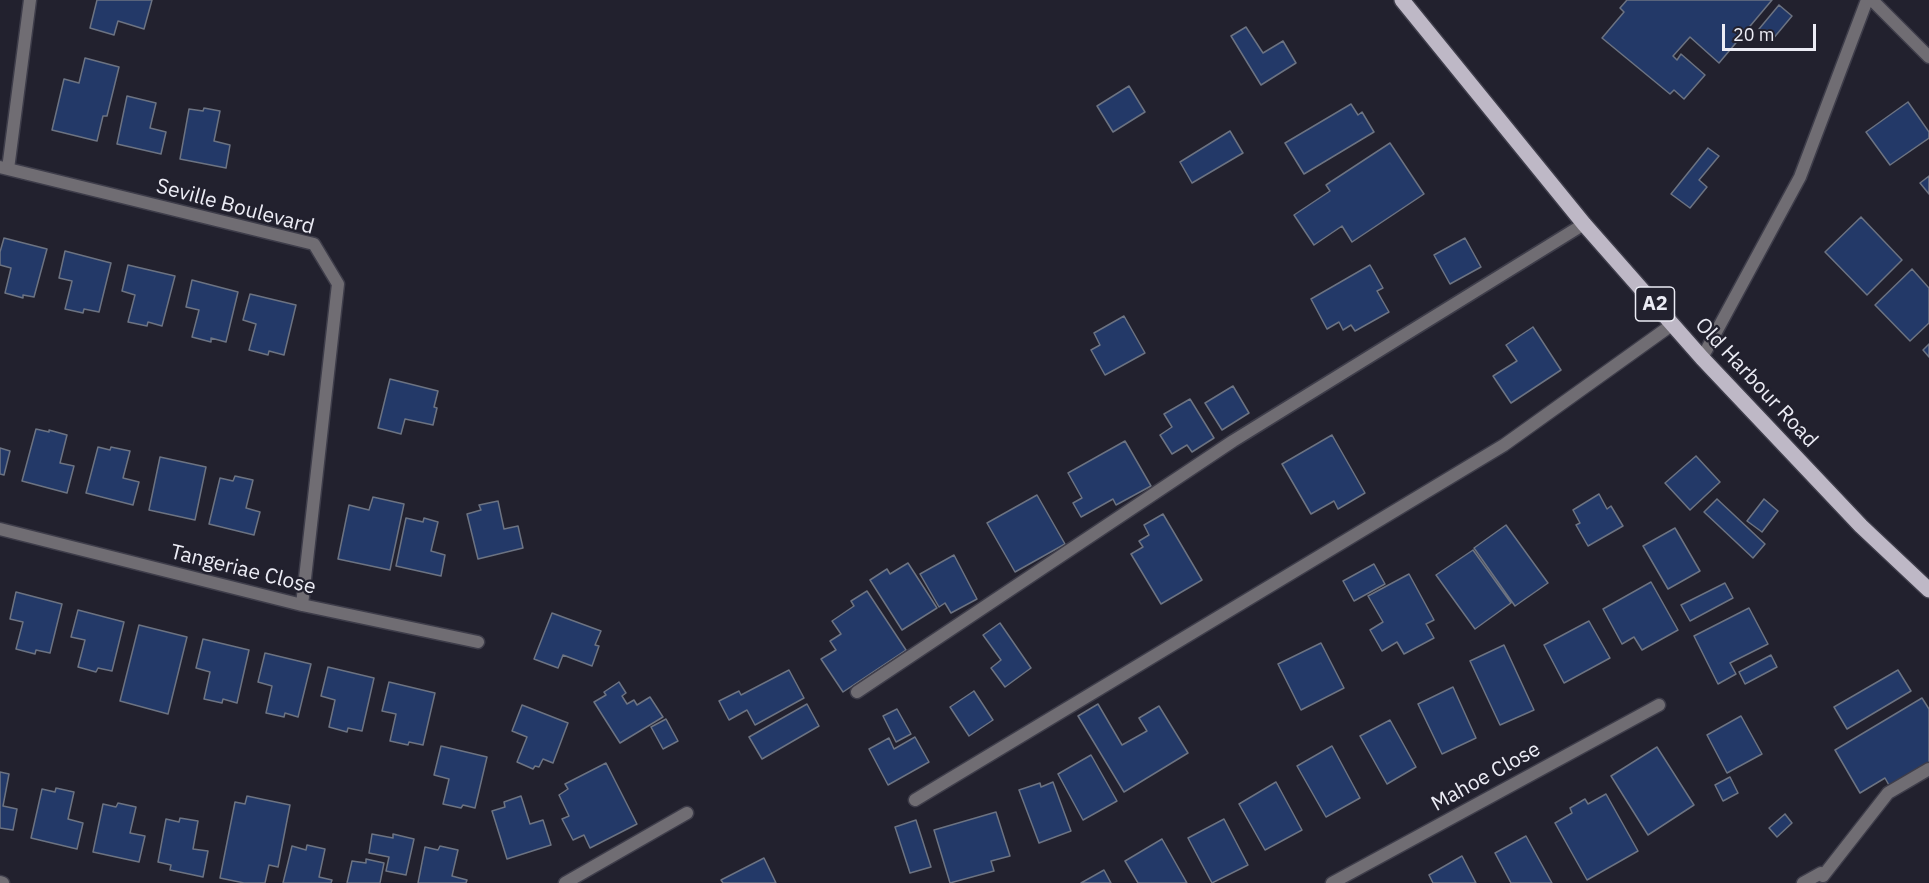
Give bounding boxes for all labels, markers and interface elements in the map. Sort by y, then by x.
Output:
scale bar [1725,12,1820,50]
text: 20 m [1733,23,1775,46]
street label: Seville Boulevard [153,174,317,240]
road number: A2 [1636,287,1674,321]
street label: Old Harbour Road [1689,313,1823,453]
street label: Tangeriae Close [168,540,318,600]
street label: Mahoe Close [1427,737,1545,817]

